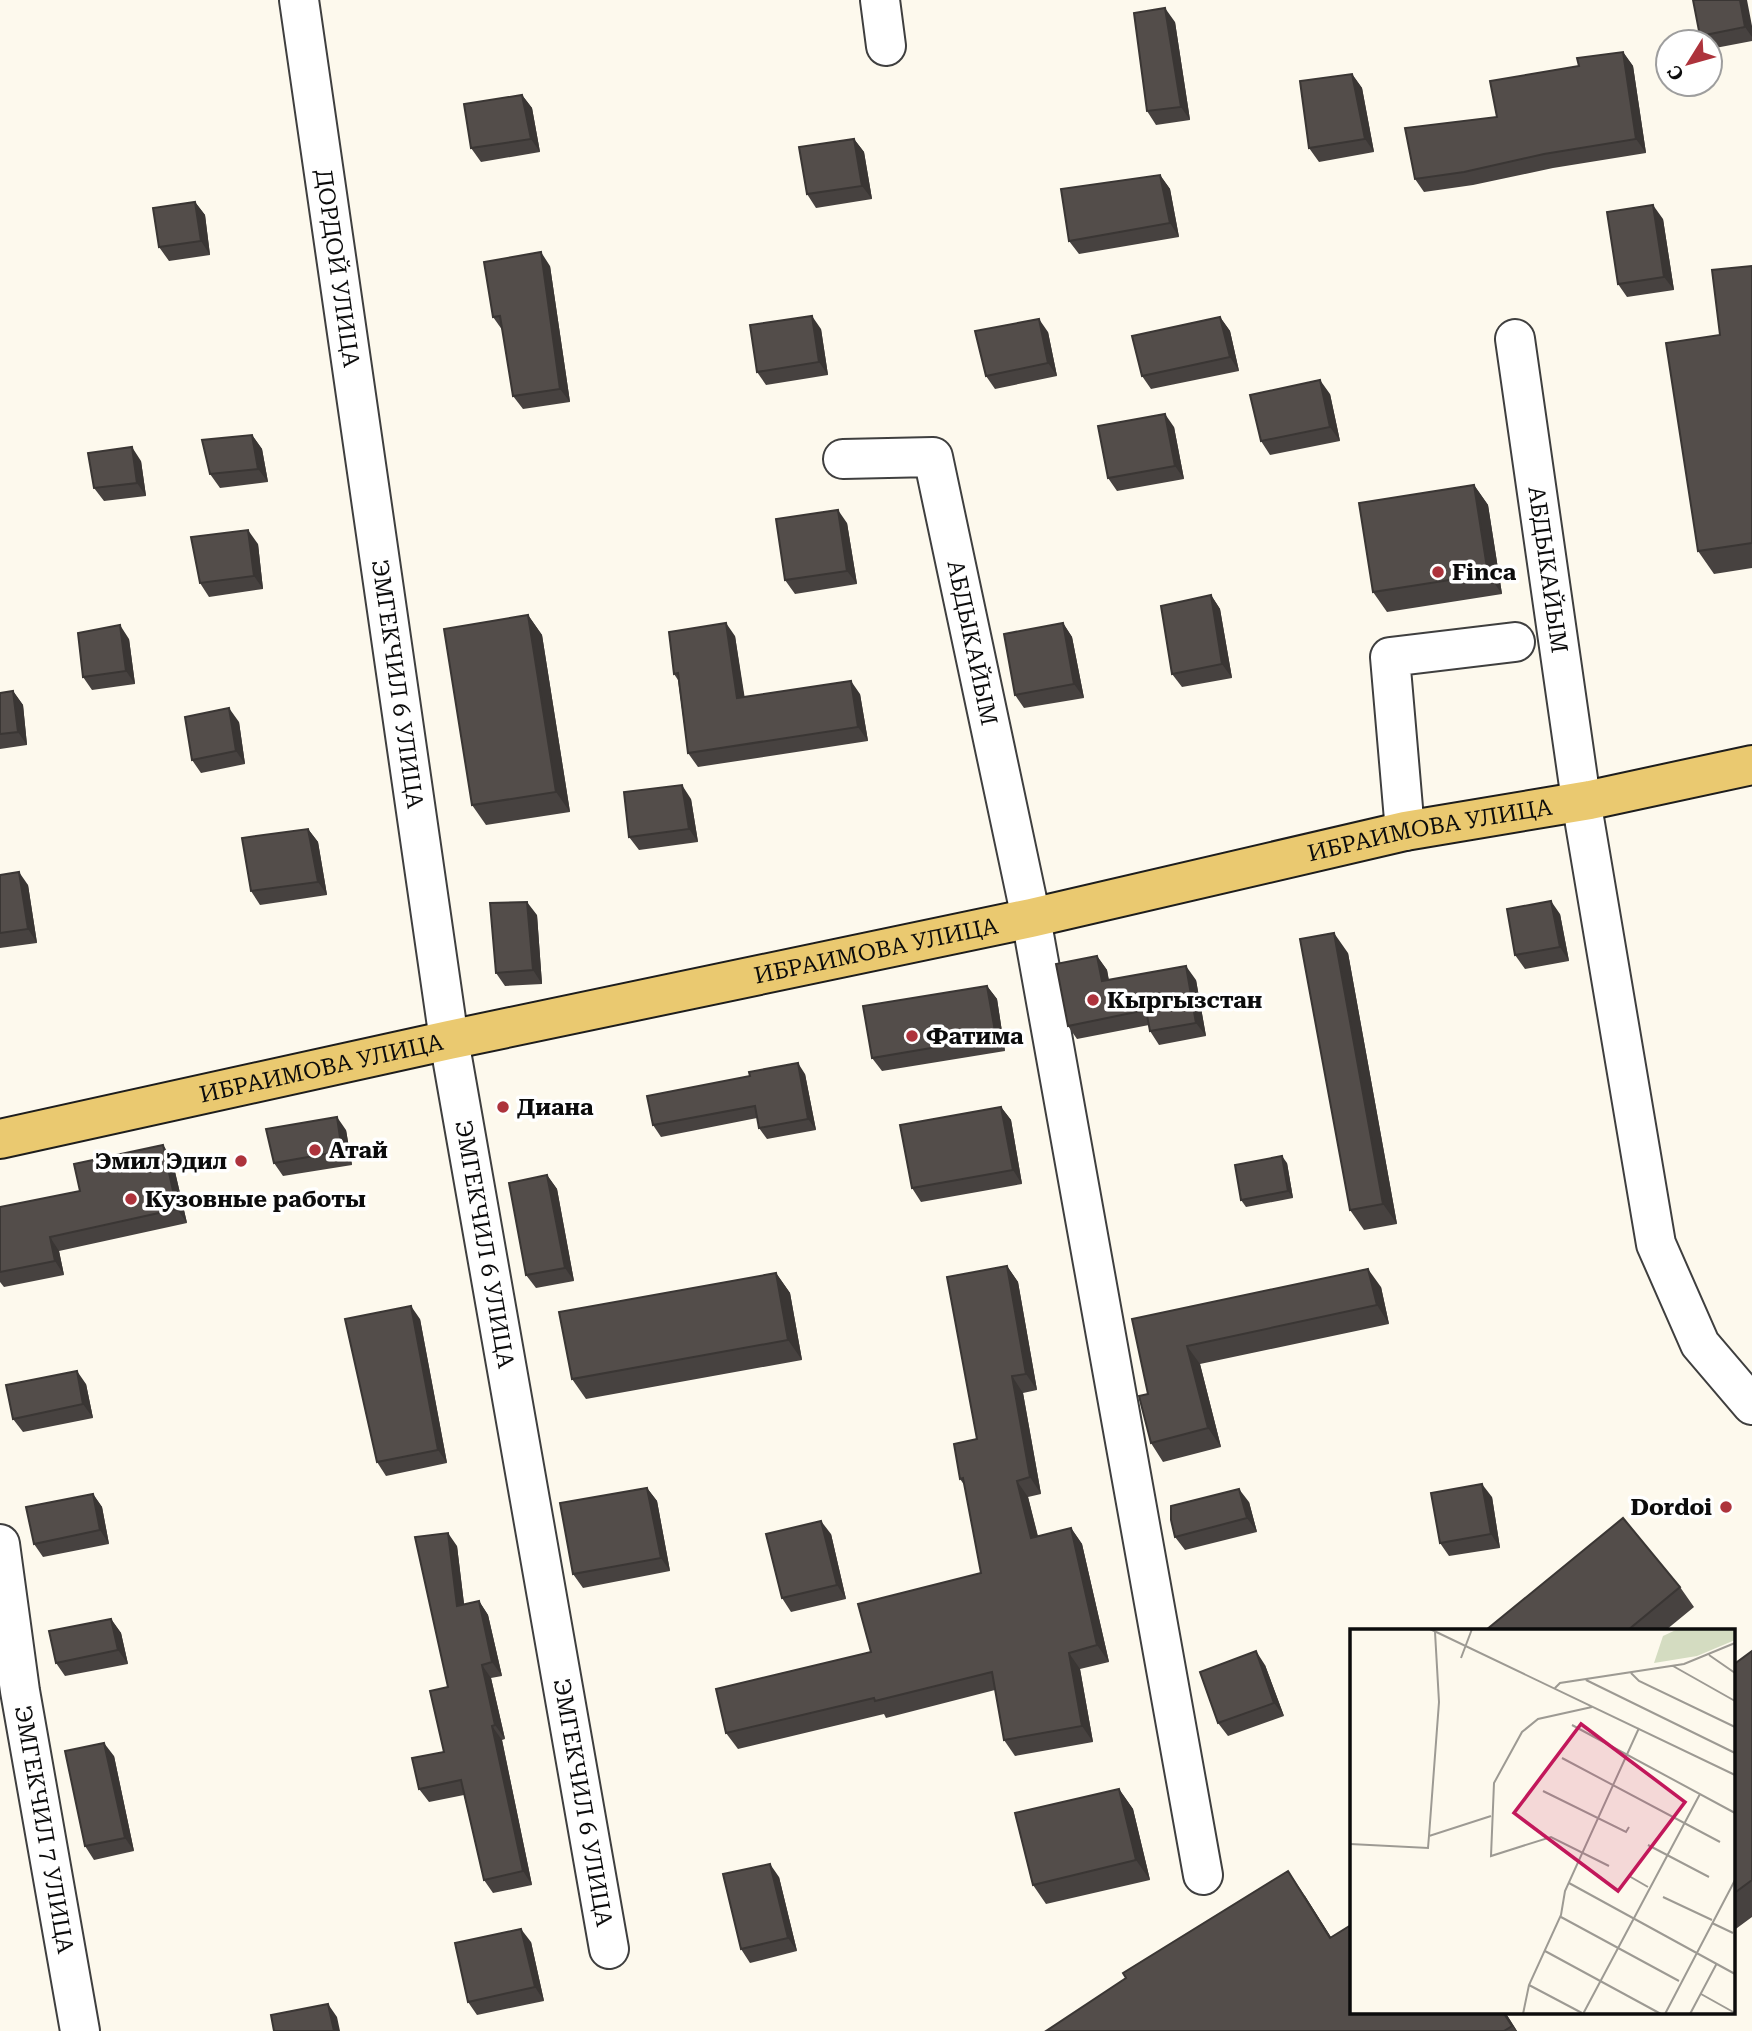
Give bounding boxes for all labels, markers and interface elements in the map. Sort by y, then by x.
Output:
north arrow [1654,28,1724,98]
text: С [1663,61,1689,85]
street label: ДОРДОЙ УЛИЦА [310,168,365,369]
street label: АБДЫКАЙЫМ [1522,485,1573,655]
street label: ЭМГЕКЧИЛ 6 УЛИЦА [366,558,428,810]
street label: АБДЫКАЙЫМ [941,558,1003,728]
place label: Finca [1452,559,1517,586]
marker: Finca [1430,564,1446,580]
street label: ИБРАИМОВА УЛИЦА [1305,794,1554,867]
street label: ИБРАИМОВА УЛИЦА [752,912,1000,990]
place label: Кыргызстан [1107,987,1262,1014]
marker: Кыргызстан [1085,992,1101,1008]
place label: Фатима [926,1023,1024,1050]
marker: Фатима [904,1028,920,1044]
street label: ИБРАИМОВА УЛИЦА [197,1029,446,1109]
place label: Диана [517,1094,594,1121]
marker: Диана [495,1099,511,1115]
street label: ЭМГЕКЧИЛ 6 УЛИЦА [449,1118,520,1370]
place label: Атай [329,1137,388,1164]
marker: Атай [307,1142,323,1158]
place label: Эмил Эдил [95,1148,227,1175]
marker: Эмил Эдил [233,1153,249,1169]
place label: Кузовные работы [145,1186,366,1213]
marker: Кузовные работы [123,1191,139,1207]
place label: Dordoi [1630,1494,1712,1521]
marker: Dordoi [1718,1499,1734,1515]
inset map [1350,1629,1734,2014]
street label: ЭМГЕКЧИЛ 6 УЛИЦА [548,1676,618,1929]
street label: ЭМГЕКЧИЛ 7 УЛИЦА [9,1703,79,1956]

